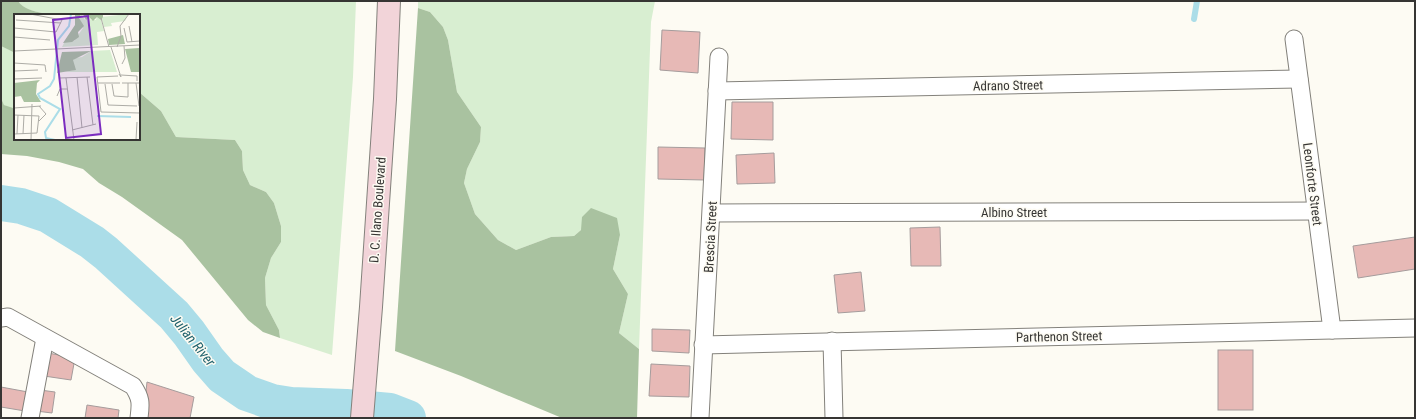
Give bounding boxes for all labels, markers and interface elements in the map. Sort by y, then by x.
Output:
inset map [14,14,140,140]
street label: Adrano Street [973,77,1043,94]
street label: Leonforte Street [1300,142,1325,227]
street label: D. C. Ilano Boulevard [366,157,389,263]
street label: Brescia Street [701,201,720,273]
street label: Albino Street [981,205,1047,220]
water label: Julian River [167,311,219,370]
street label: Parthenon Street [1016,328,1102,345]

